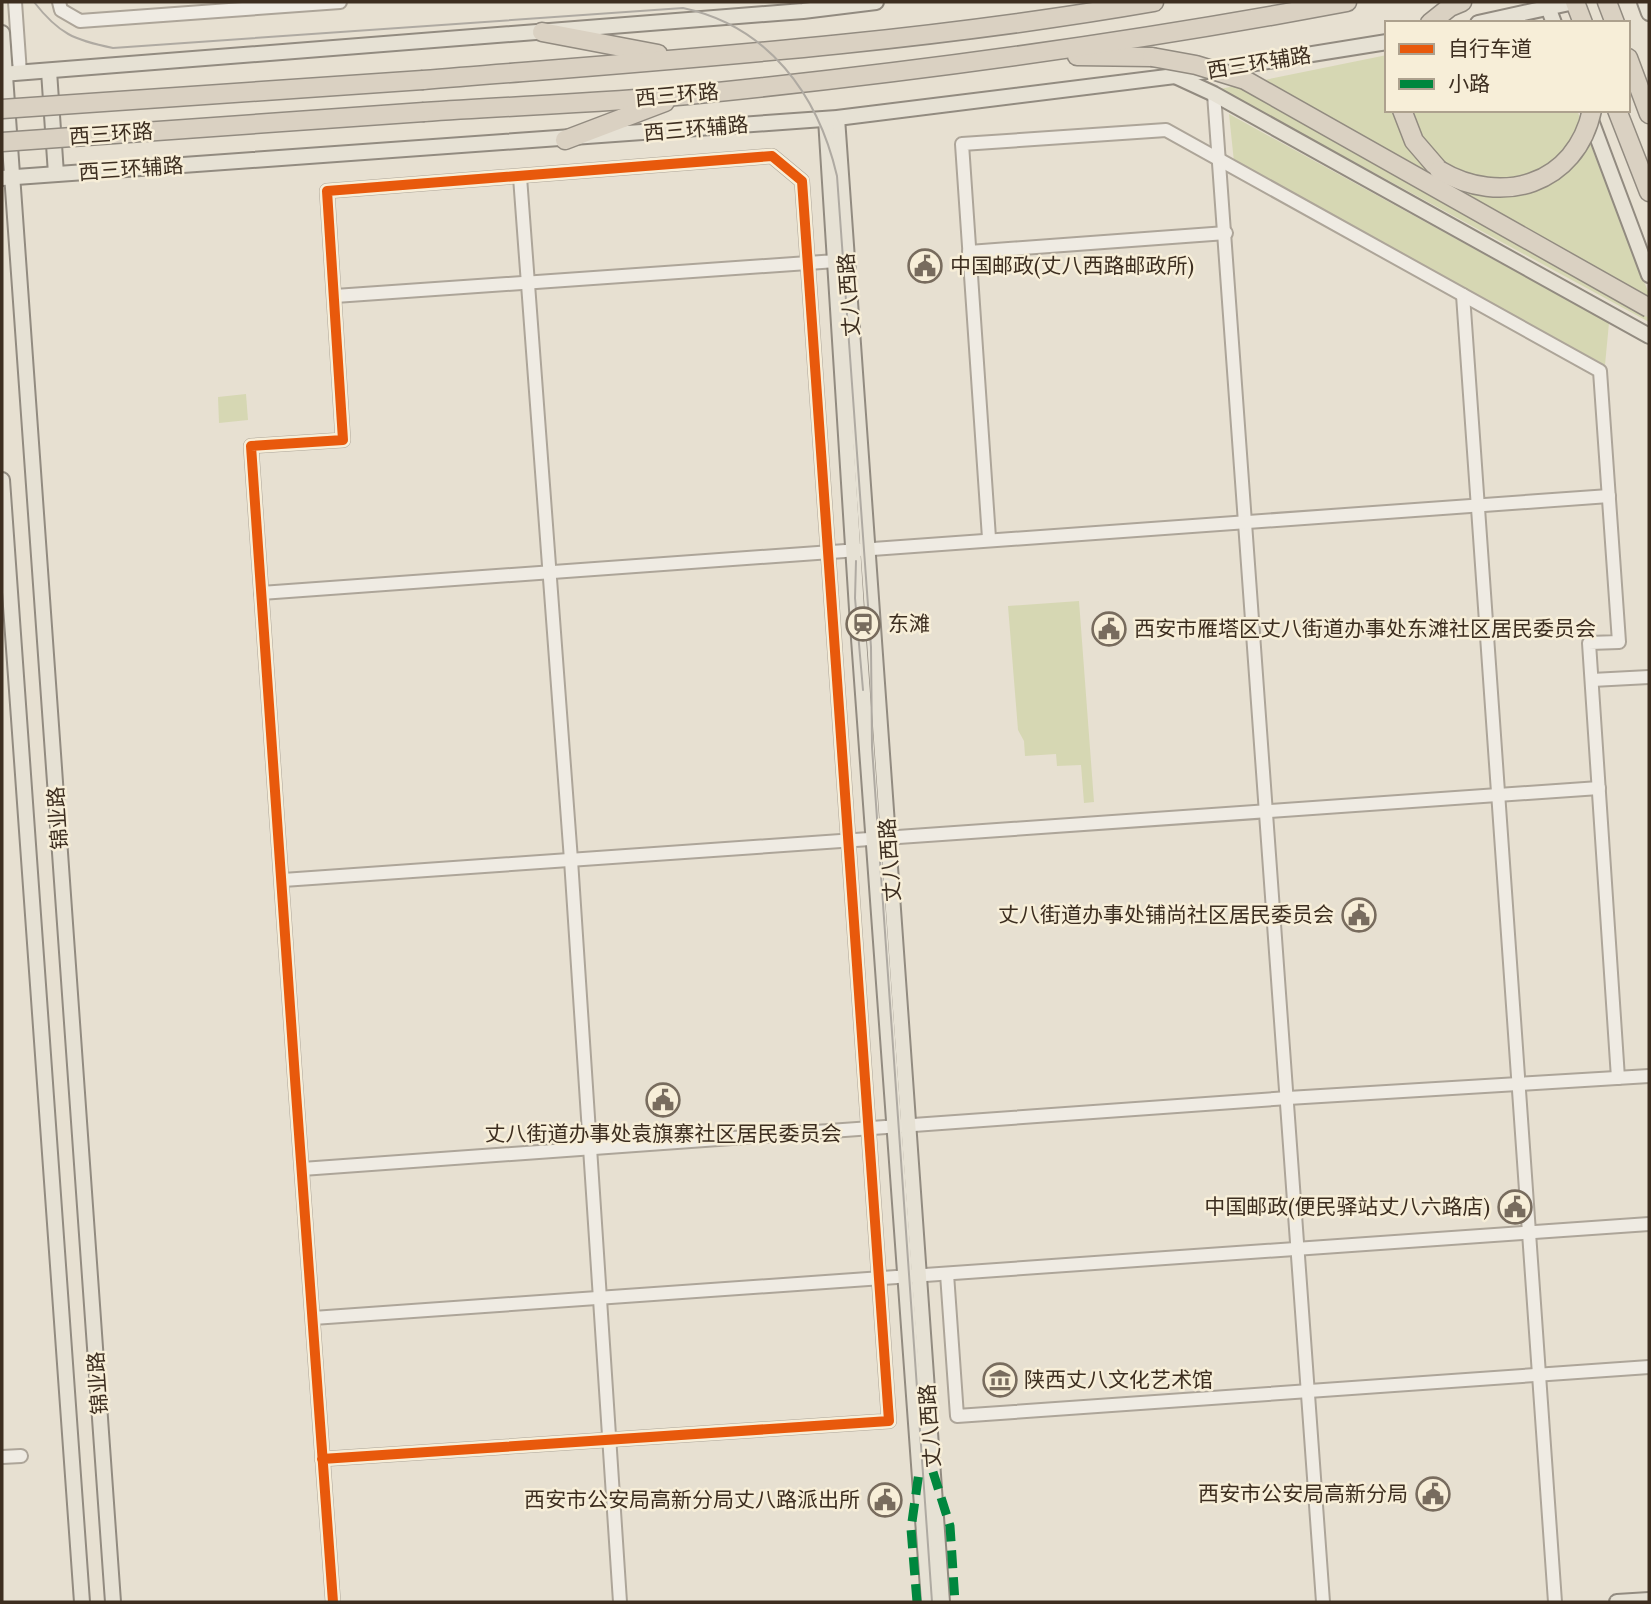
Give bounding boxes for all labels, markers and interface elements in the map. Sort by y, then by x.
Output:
legend [1385,21,1630,112]
text: 自行车道 [1448,35,1532,62]
street label: 西三环辅路 [1205,41,1313,84]
text: 小路 [1448,70,1490,97]
street label: 西三环路 [634,77,720,112]
street label: 西三环辅路 [642,110,749,147]
street label: 西三环路 [68,117,154,150]
street label: 西三环辅路 [78,151,184,186]
public building icon: 中国邮政(丈八西路邮政所) [906,247,944,285]
street label: 丈八西路 [832,252,865,338]
place label: 中国邮政(丈八西路邮政所) [950,252,1194,279]
station icon: 东滩 [844,605,882,643]
place label: 东滩 [888,610,930,637]
public building icon: 西安市雁塔区丈八街道办事处东滩社区居民委员会 [1090,610,1128,648]
place label: 西安市雁塔区丈八街道办事处东滩社区居民委员会 [1134,615,1596,642]
street label: 锦业路 [42,786,73,850]
street label: 丈八西路 [873,817,906,903]
public building icon: 丈八街道办事处铺尚社区居民委员会 [1340,896,1378,934]
place label: 丈八街道办事处铺尚社区居民委员会 [998,901,1334,928]
public building icon: 丈八街道办事处袁旗寨社区居民委员会 [644,1081,682,1119]
place label: 丈八街道办事处袁旗寨社区居民委员会 [485,1120,842,1147]
public building icon: 中国邮政(便民驿站丈八六路店) [1496,1188,1534,1226]
place label: 中国邮政(便民驿站丈八六路店) [1204,1193,1490,1220]
street label: 锦业路 [82,1351,113,1415]
museum icon: 陕西丈八文化艺术馆 [981,1361,1019,1399]
place label: 陕西丈八文化艺术馆 [1024,1366,1213,1393]
street label: 丈八西路 [913,1383,946,1469]
public building icon: 西安市公安局高新分局 [1414,1475,1452,1513]
place label: 西安市公安局高新分局 [1198,1480,1408,1507]
public building icon: 西安市公安局高新分局丈八路派出所 [866,1481,904,1519]
place label: 西安市公安局高新分局丈八路派出所 [524,1486,860,1513]

